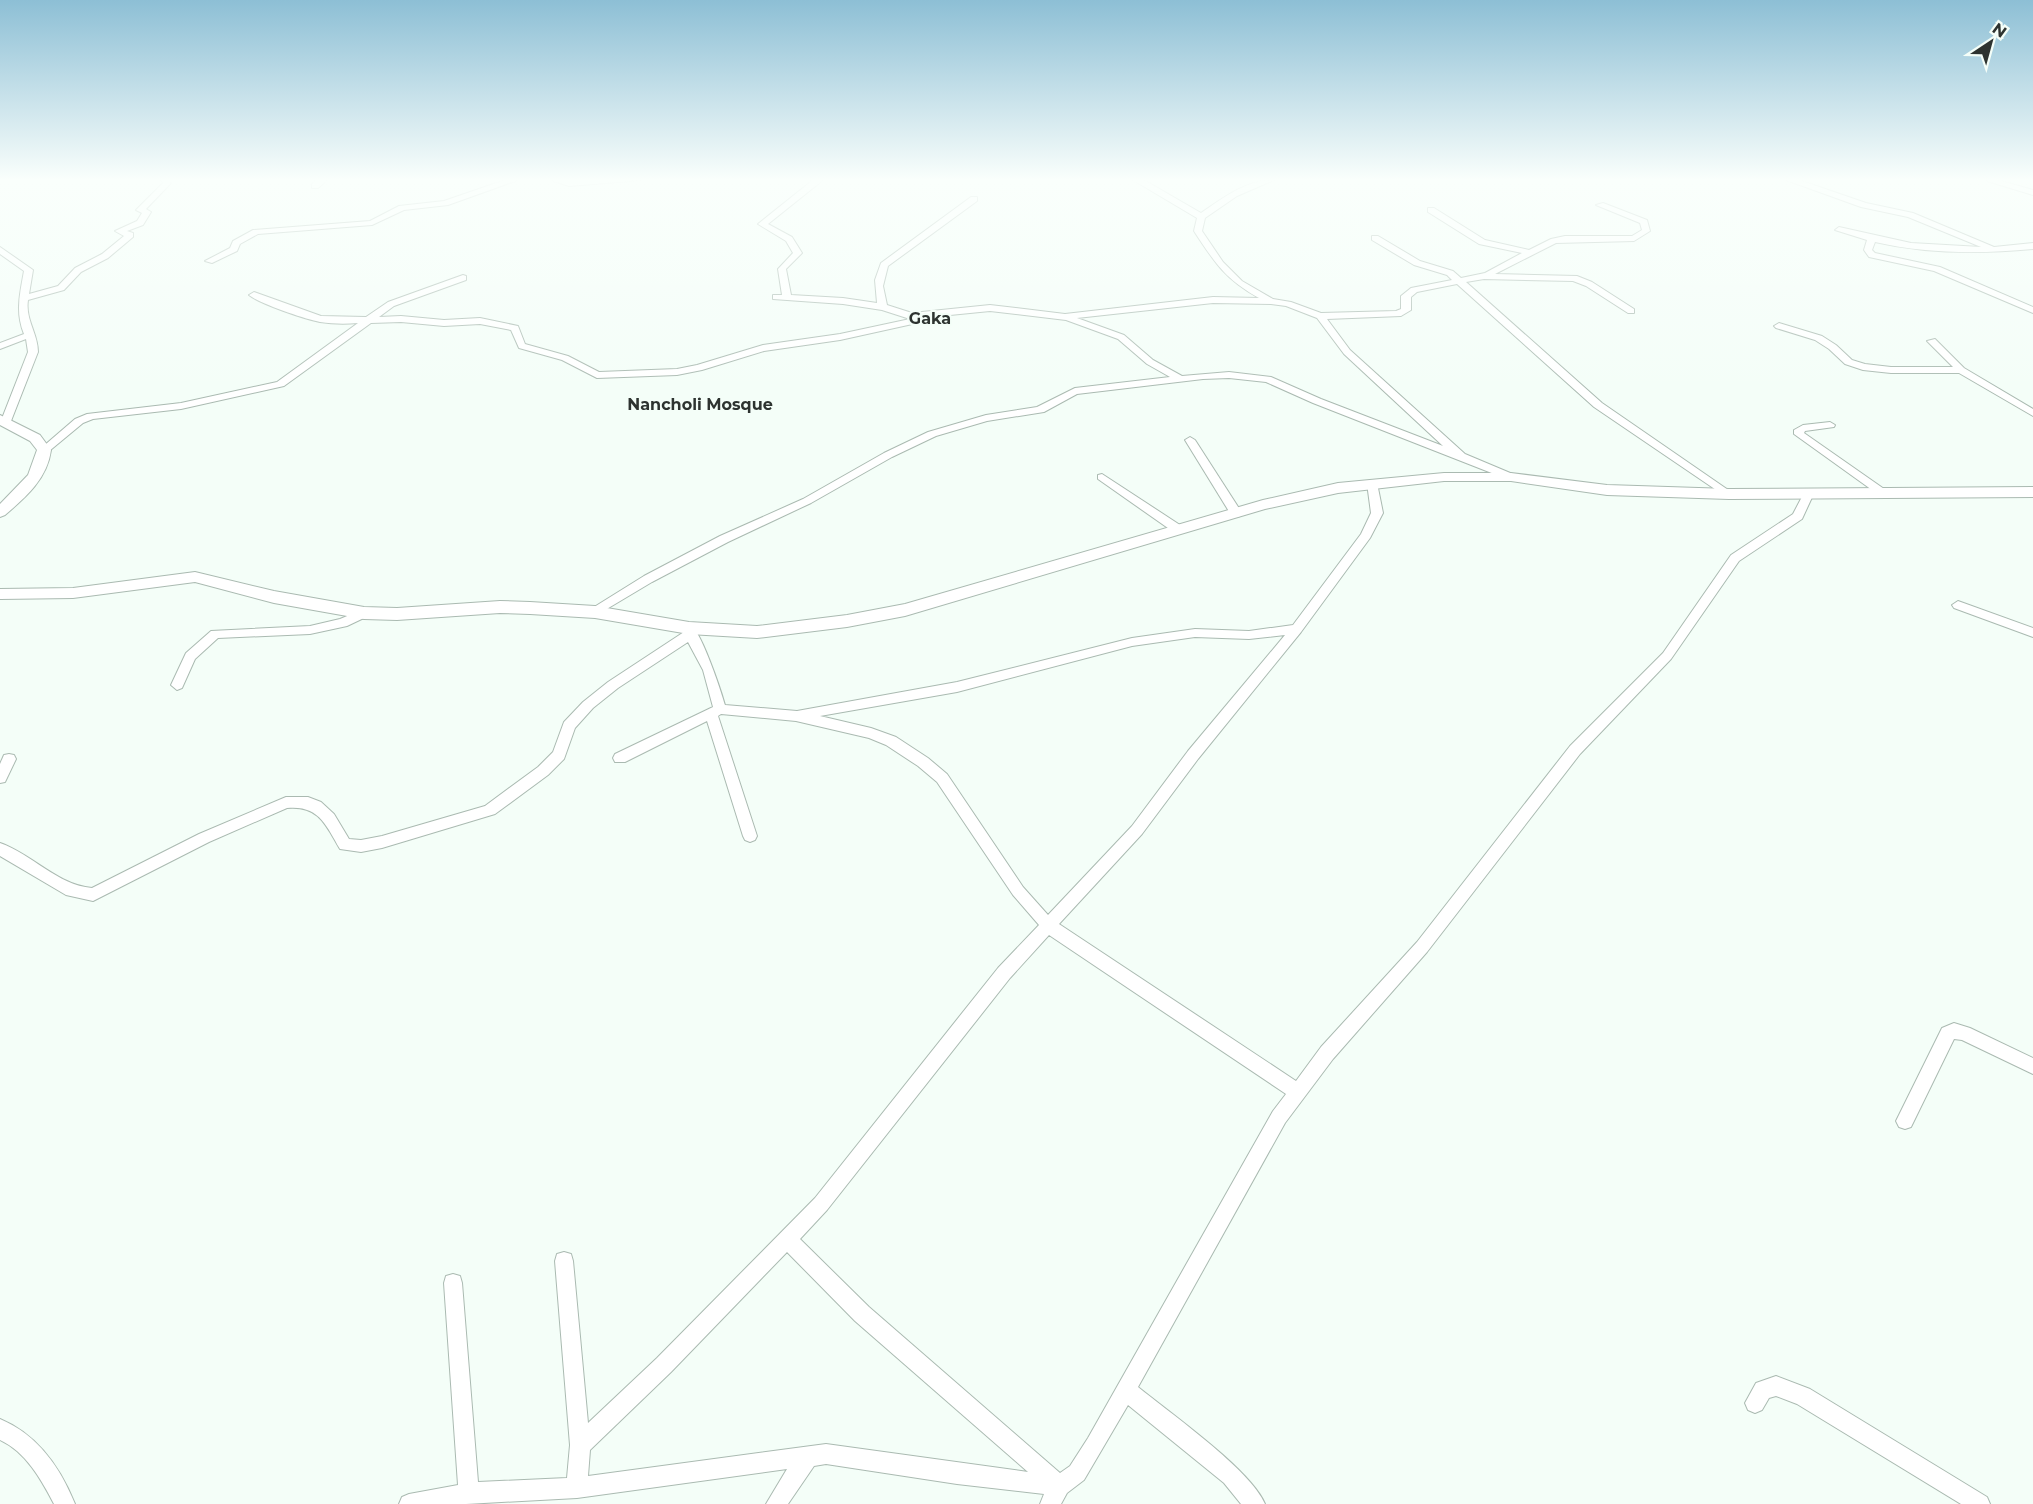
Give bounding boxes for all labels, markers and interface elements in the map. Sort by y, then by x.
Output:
north arrow [1961,12,2021,72]
text: N [1989,19,2010,42]
district label: Gaka [909,309,951,328]
district label: Nancholi Mosque [627,395,773,414]

